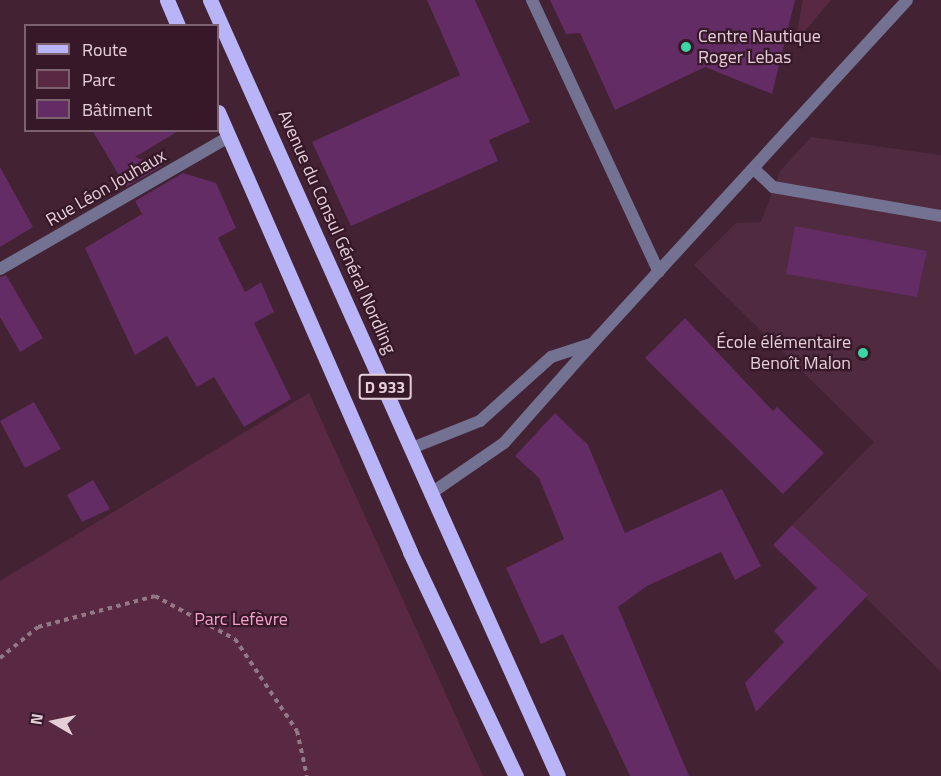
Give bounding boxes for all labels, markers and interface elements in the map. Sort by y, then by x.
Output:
legend [24,24,219,132]
place label: Centre Nautique Roger Lebas [698,26,821,68]
text: Route [82,36,127,63]
marker: Centre Nautique Roger Lebas [679,40,693,54]
text: Parc [82,66,116,93]
text: Bâtiment [82,96,152,123]
street label: Avenue du Consul Général Nordling [273,107,401,357]
street label: Rue Léon Jouhaux [42,145,170,231]
place label: École élémentaire Benoît Malon [716,332,851,374]
marker: École élémentaire Benoît Malon [856,346,870,360]
road number: D 933 [358,374,412,400]
park label: Parc Lefèvre [194,608,288,630]
north arrow [24,692,84,752]
text: N [24,712,49,727]

